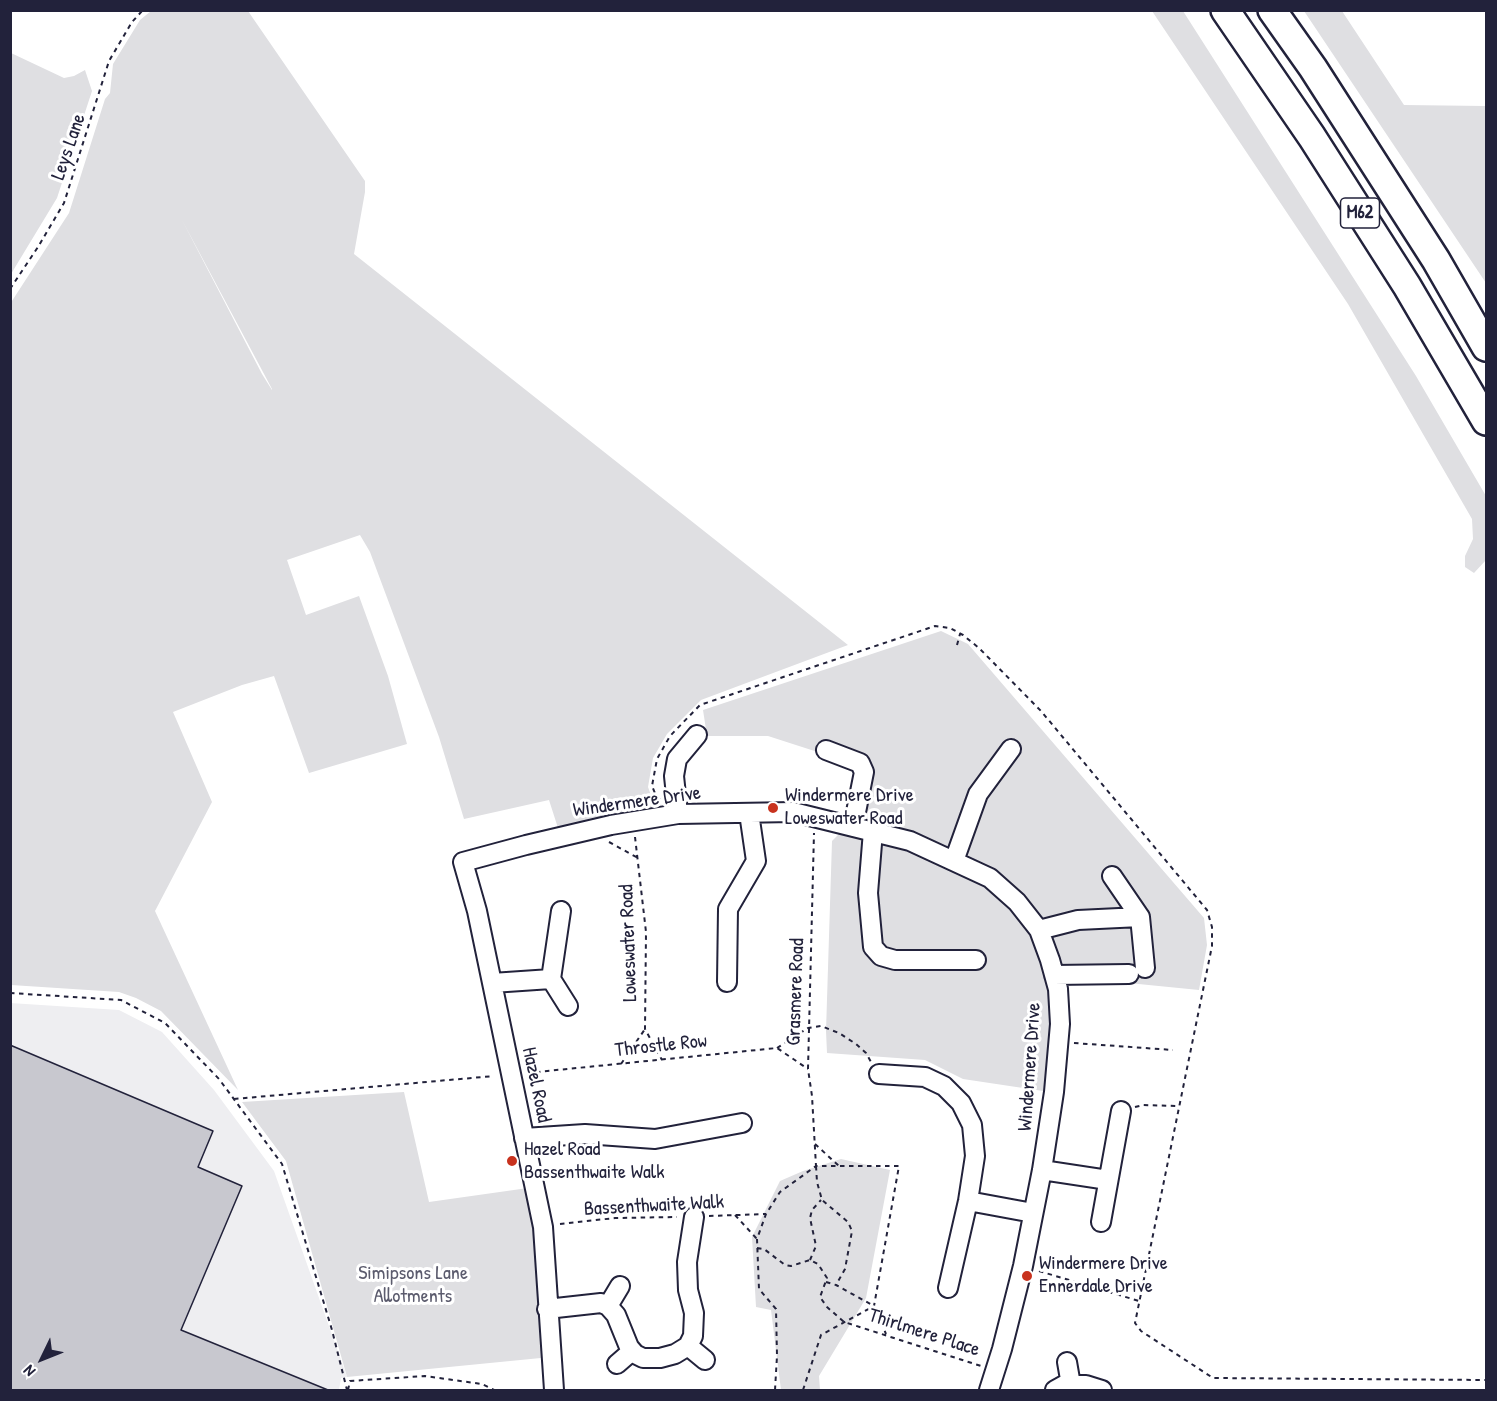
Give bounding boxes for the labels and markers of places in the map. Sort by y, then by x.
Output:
place label: Windermere Drive Loweswater Road [785,784,914,831]
marker: Windermere Drive Loweswater Road [766,801,780,815]
place label: Hazel Road Bassenthwaite Walk [524,1138,664,1185]
marker: Hazel Road Bassenthwaite Walk [505,1154,519,1168]
place label: Windermere Drive Ennerdale Drive [1039,1252,1168,1299]
marker: Windermere Drive Ennerdale Drive [1020,1269,1034,1283]

